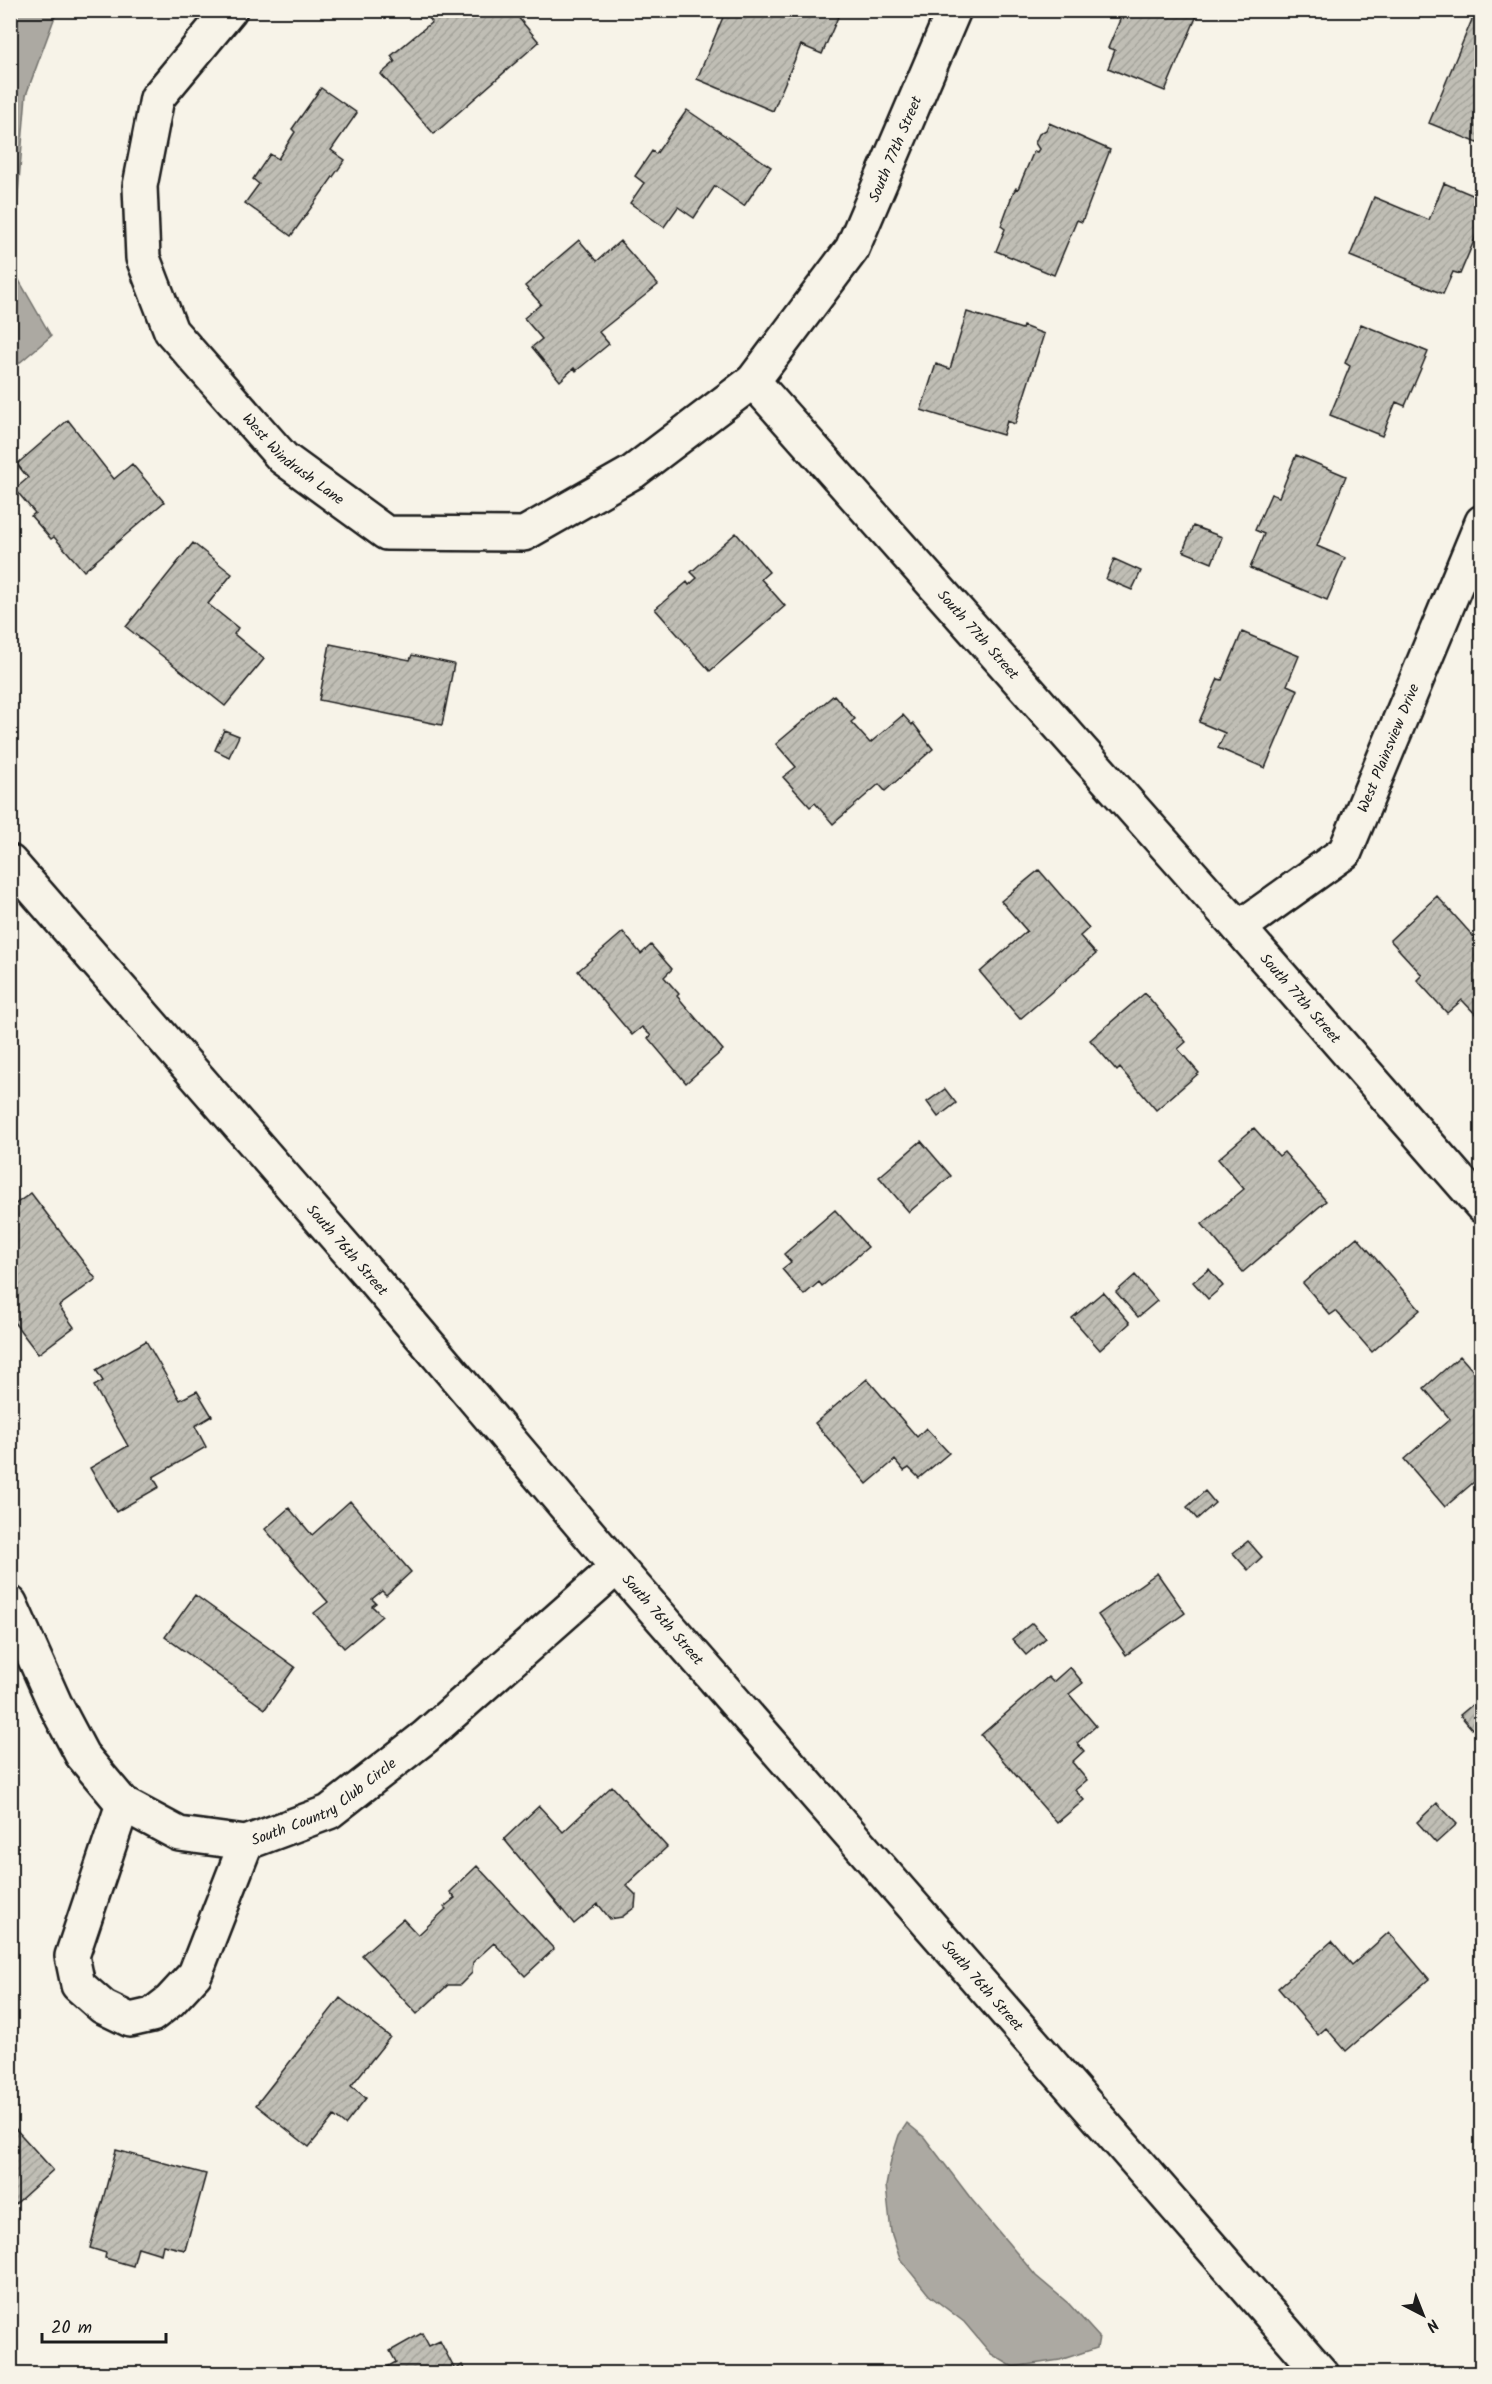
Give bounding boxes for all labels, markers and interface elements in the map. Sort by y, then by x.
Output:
street label: South 77th Street [863,92,929,206]
street label: West Windrush Lane [236,408,349,512]
street label: South 77th Street [931,585,1024,686]
street label: West Plainsview Drive [1352,680,1427,817]
street label: South 77th Street [1253,948,1346,1050]
street label: South 76th Street [300,1199,394,1302]
street label: South 76th Street [615,1569,709,1672]
street label: South Country Club Circle [248,1752,402,1853]
street label: South 76th Street [935,1935,1029,2038]
north arrow [1393,2285,1453,2345]
scale bar [42,2306,166,2344]
text: N [1420,2312,1444,2338]
text: 20 m [51,2314,92,2343]

